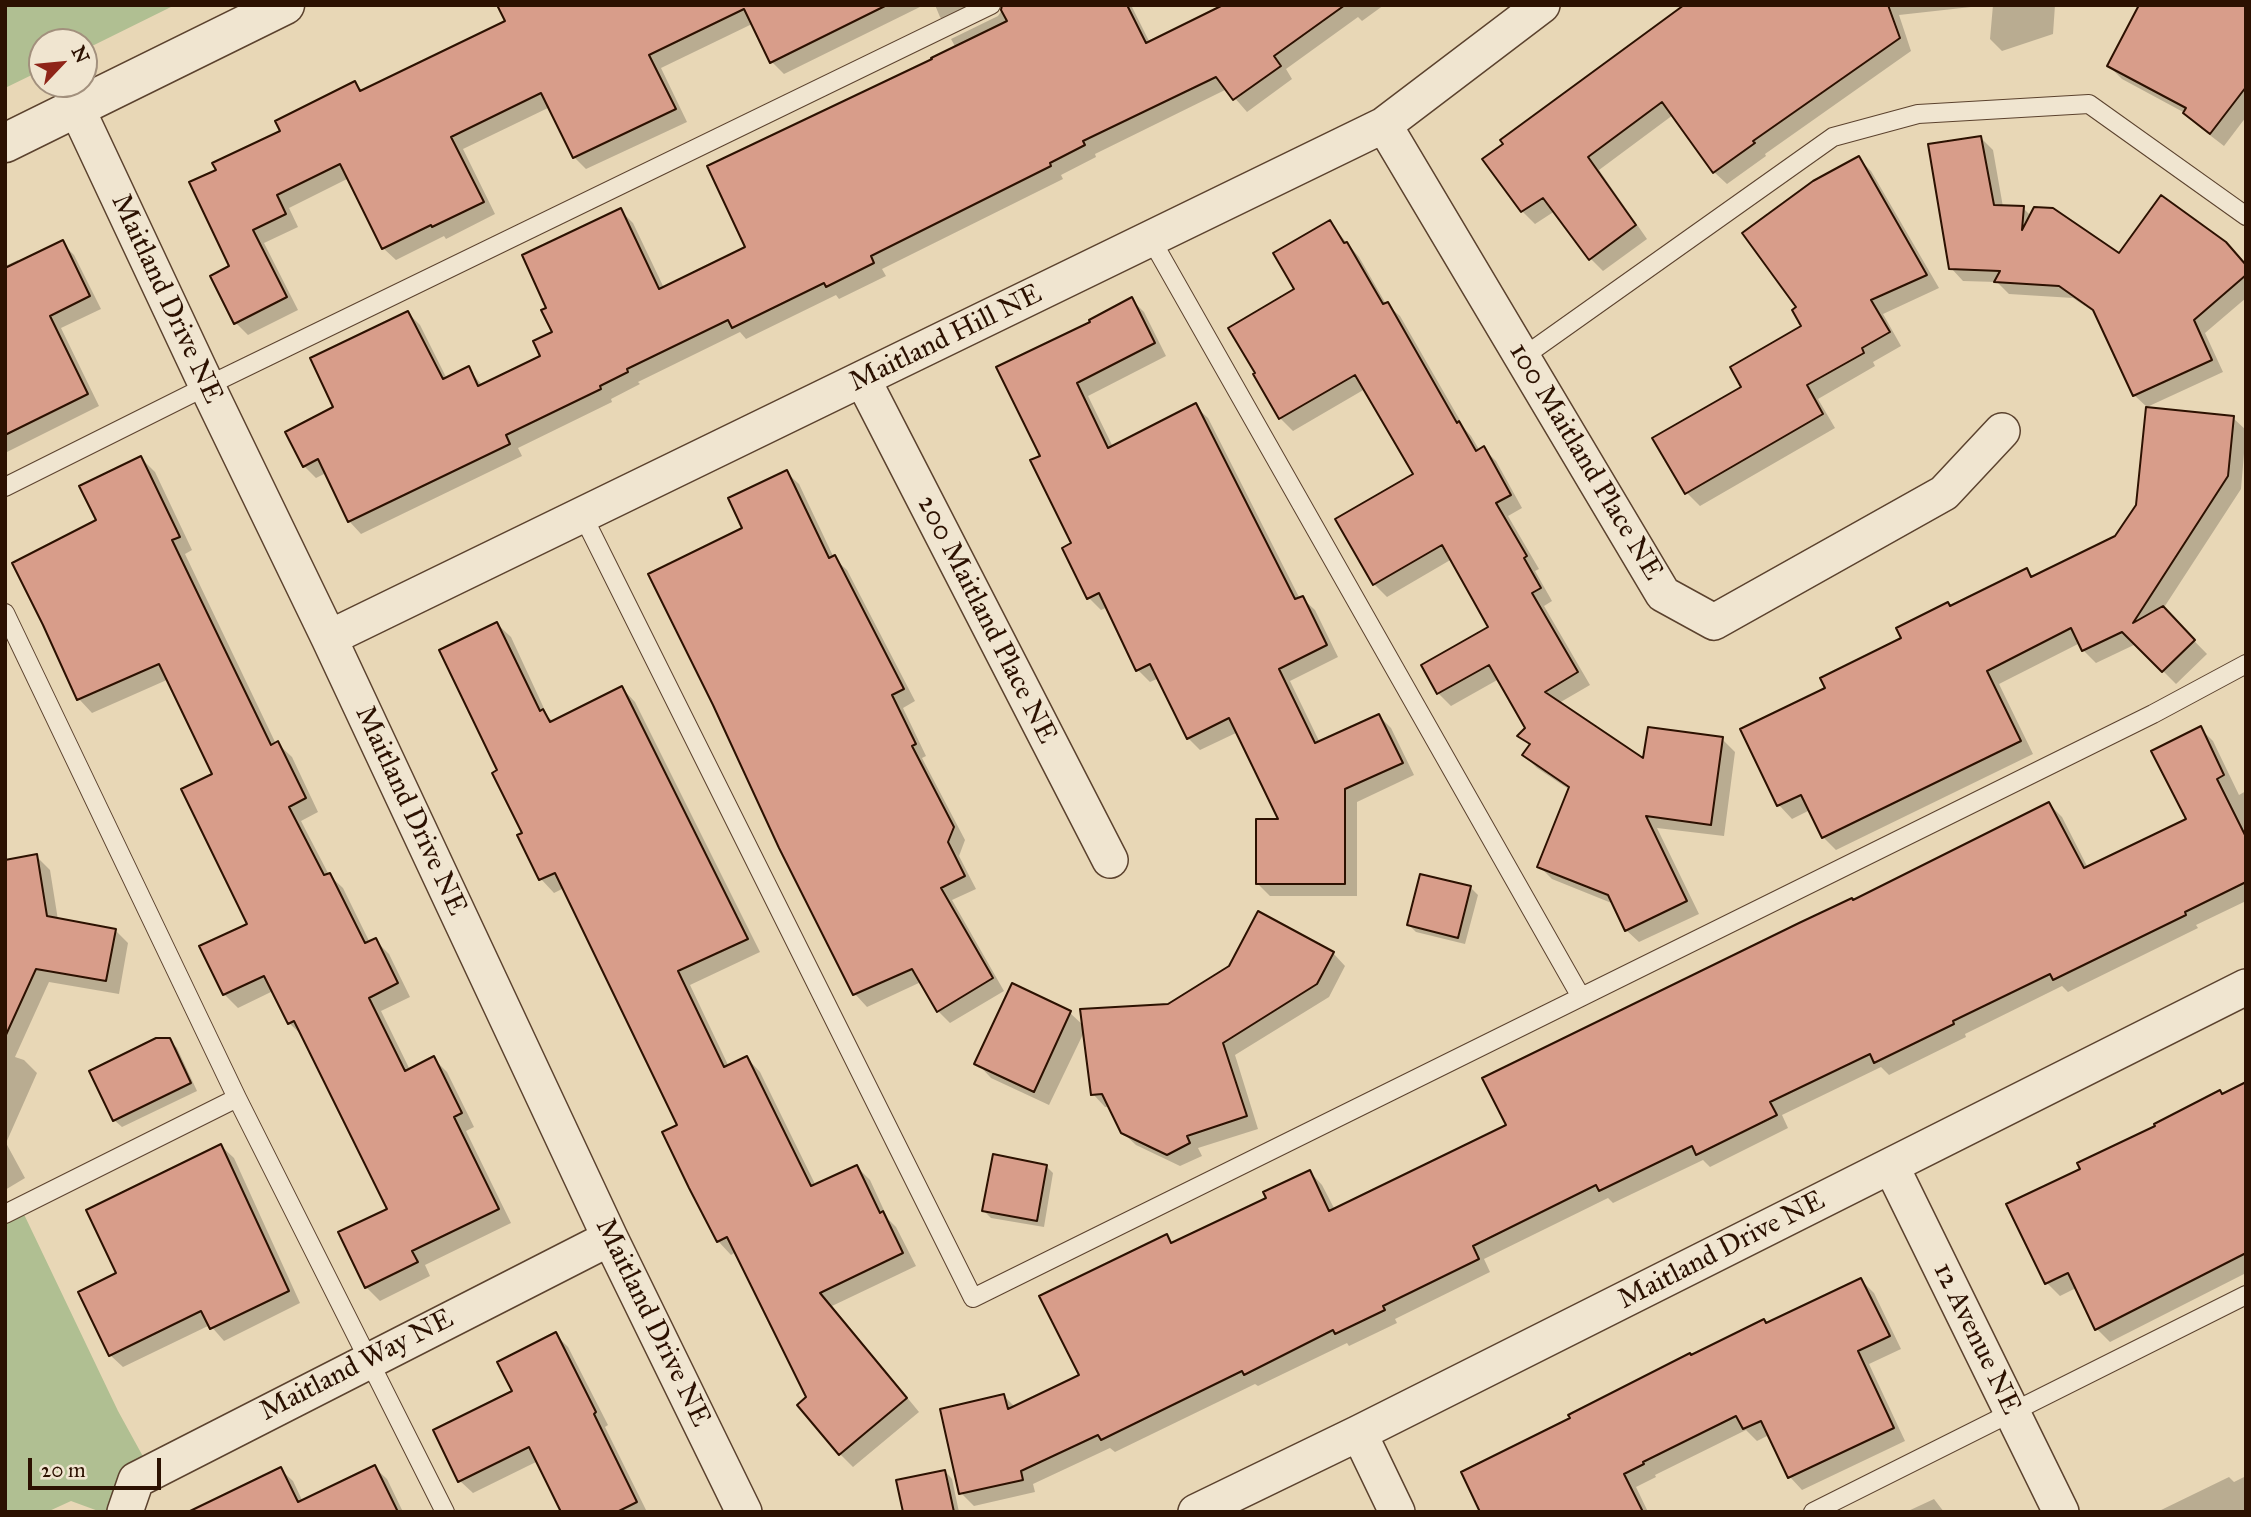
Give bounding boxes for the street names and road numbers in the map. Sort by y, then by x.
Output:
street label: Maitland Drive NE [103,189,229,409]
street label: Maitland Hill NE [844,278,1048,400]
street label: 100 Maitland Place NE [1501,337,1669,587]
street label: 200 Maitland Place NE [909,490,1063,750]
street label: Maitland Drive NE [347,701,473,921]
street label: Maitland Drive NE [1613,1184,1831,1318]
street label: Maitland Drive NE [587,1213,717,1433]
street label: 12 Avenue NE [1925,1258,2027,1420]
street label: Maitland Way NE [255,1303,459,1429]

